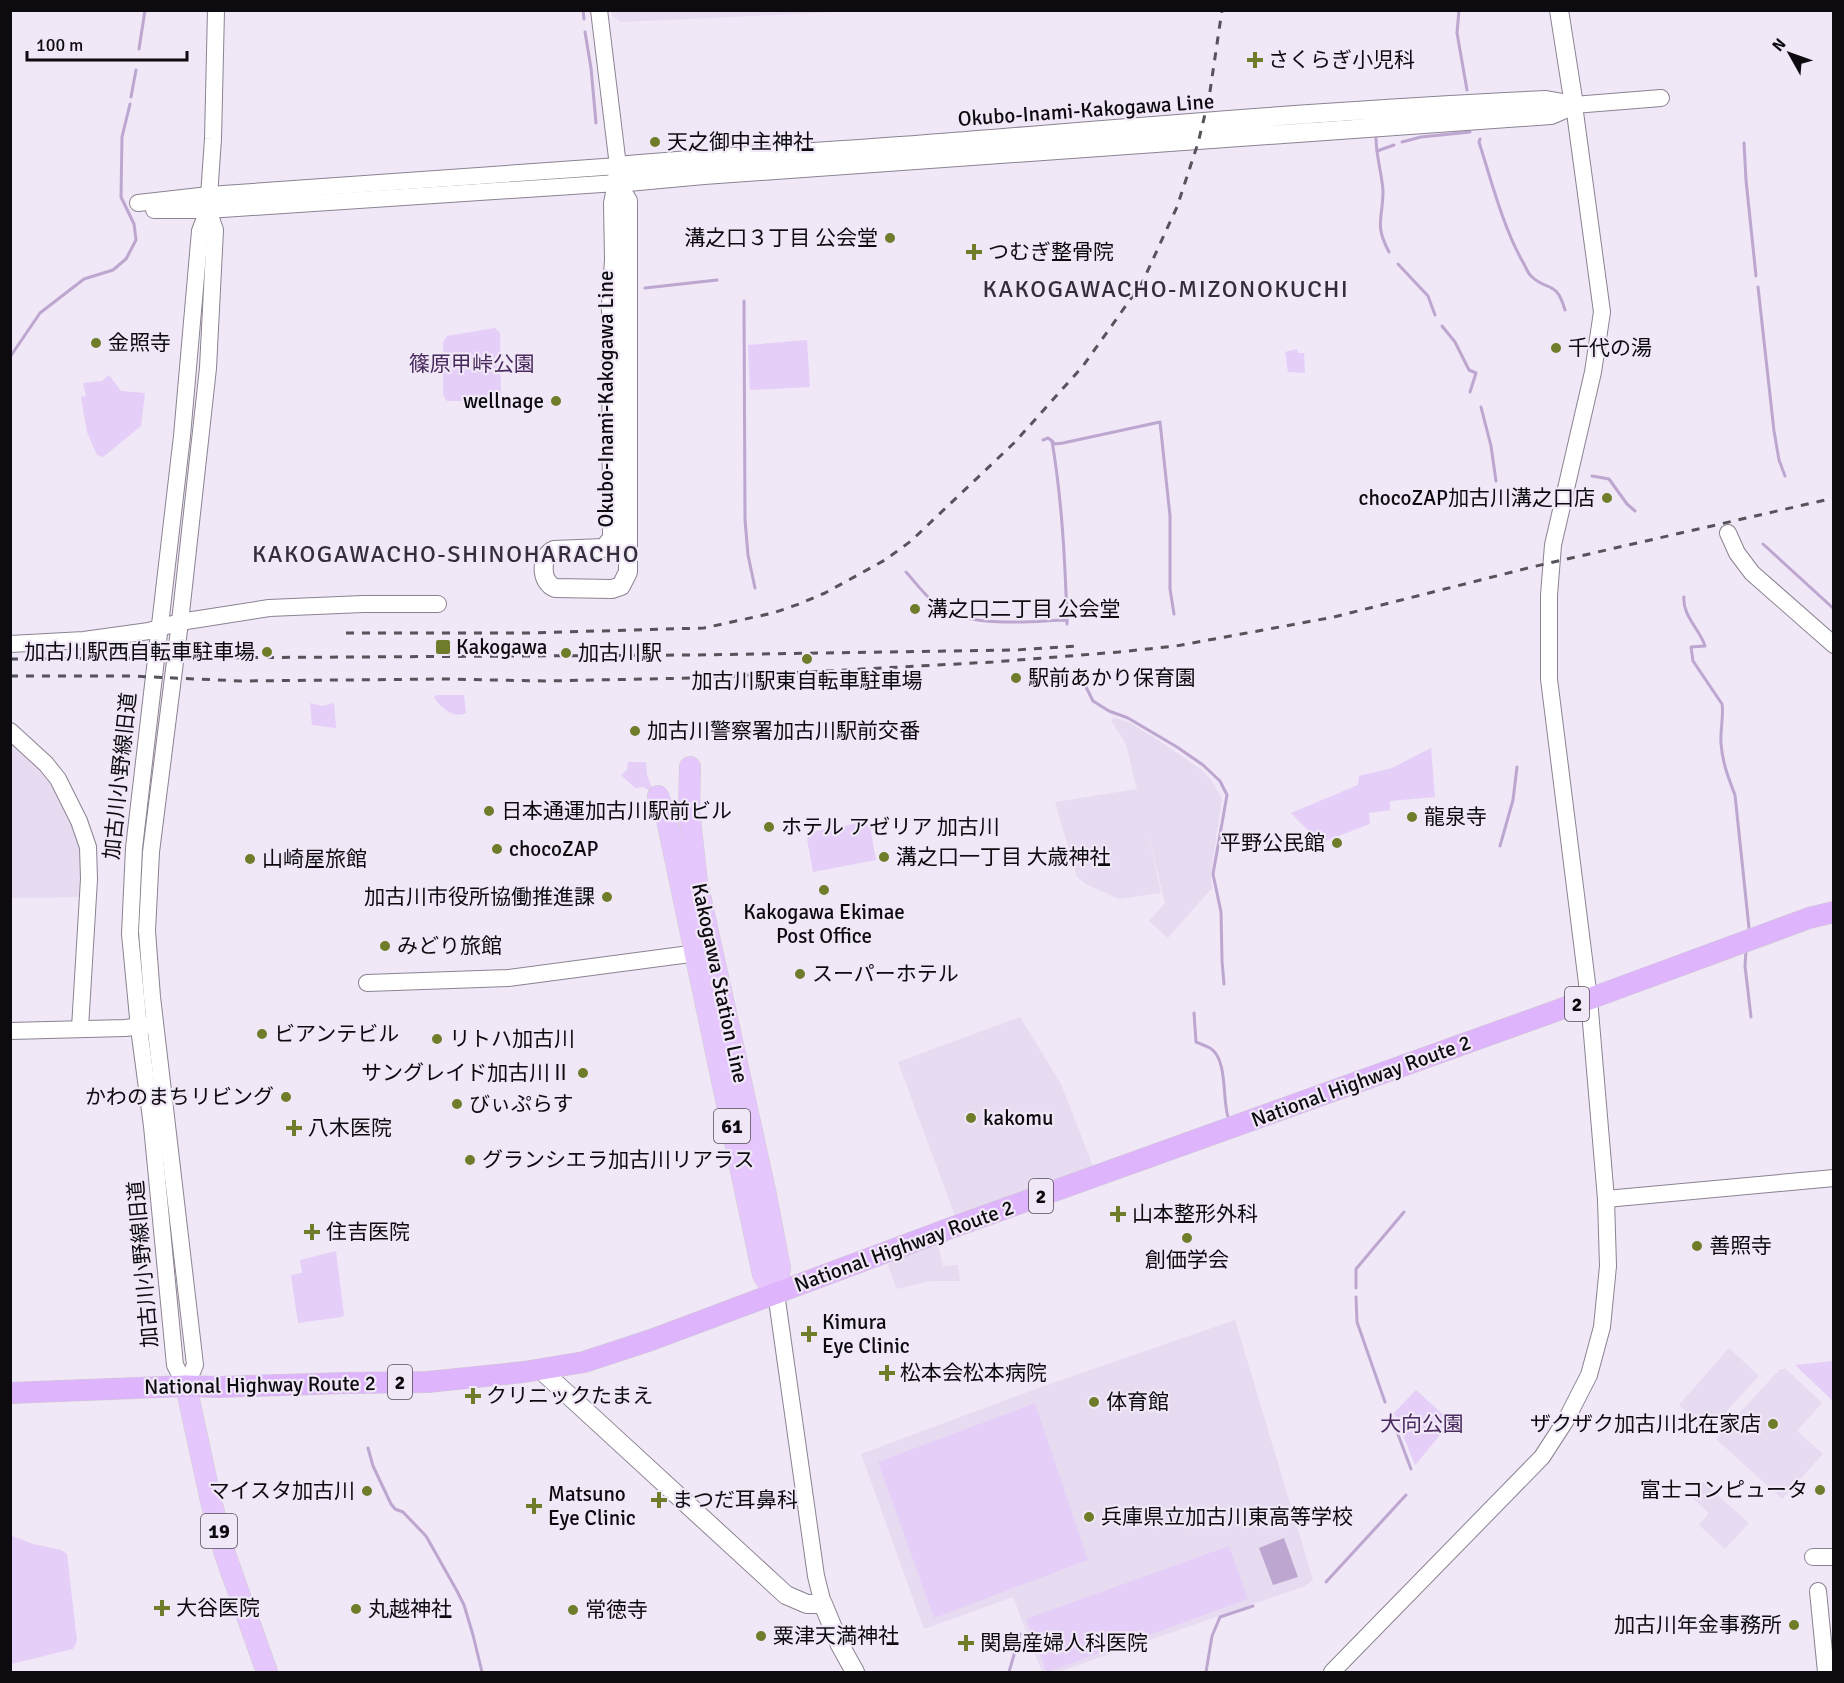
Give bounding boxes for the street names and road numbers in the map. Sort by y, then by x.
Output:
street label: Okubo-Inami-Kakogawa Line [957,88,1215,132]
street label: Okubo-Inami-Kakogawa Line [593,270,619,528]
street label: 加古川小野線旧道 [98,691,142,861]
street label: Kakogawa Station Line [686,881,754,1085]
road number: 2 [1565,987,1589,1021]
street label: National Highway Route 2 [1248,1029,1474,1133]
road number: 61 [714,1109,750,1143]
street label: 加古川小野線旧道 [123,1179,163,1349]
road number: 2 [1029,1179,1053,1213]
street label: National Highway Route 2 [791,1194,1017,1298]
road number: 2 [388,1365,412,1399]
street label: National Highway Route 2 [144,1370,376,1400]
road number: 19 [201,1514,237,1548]

